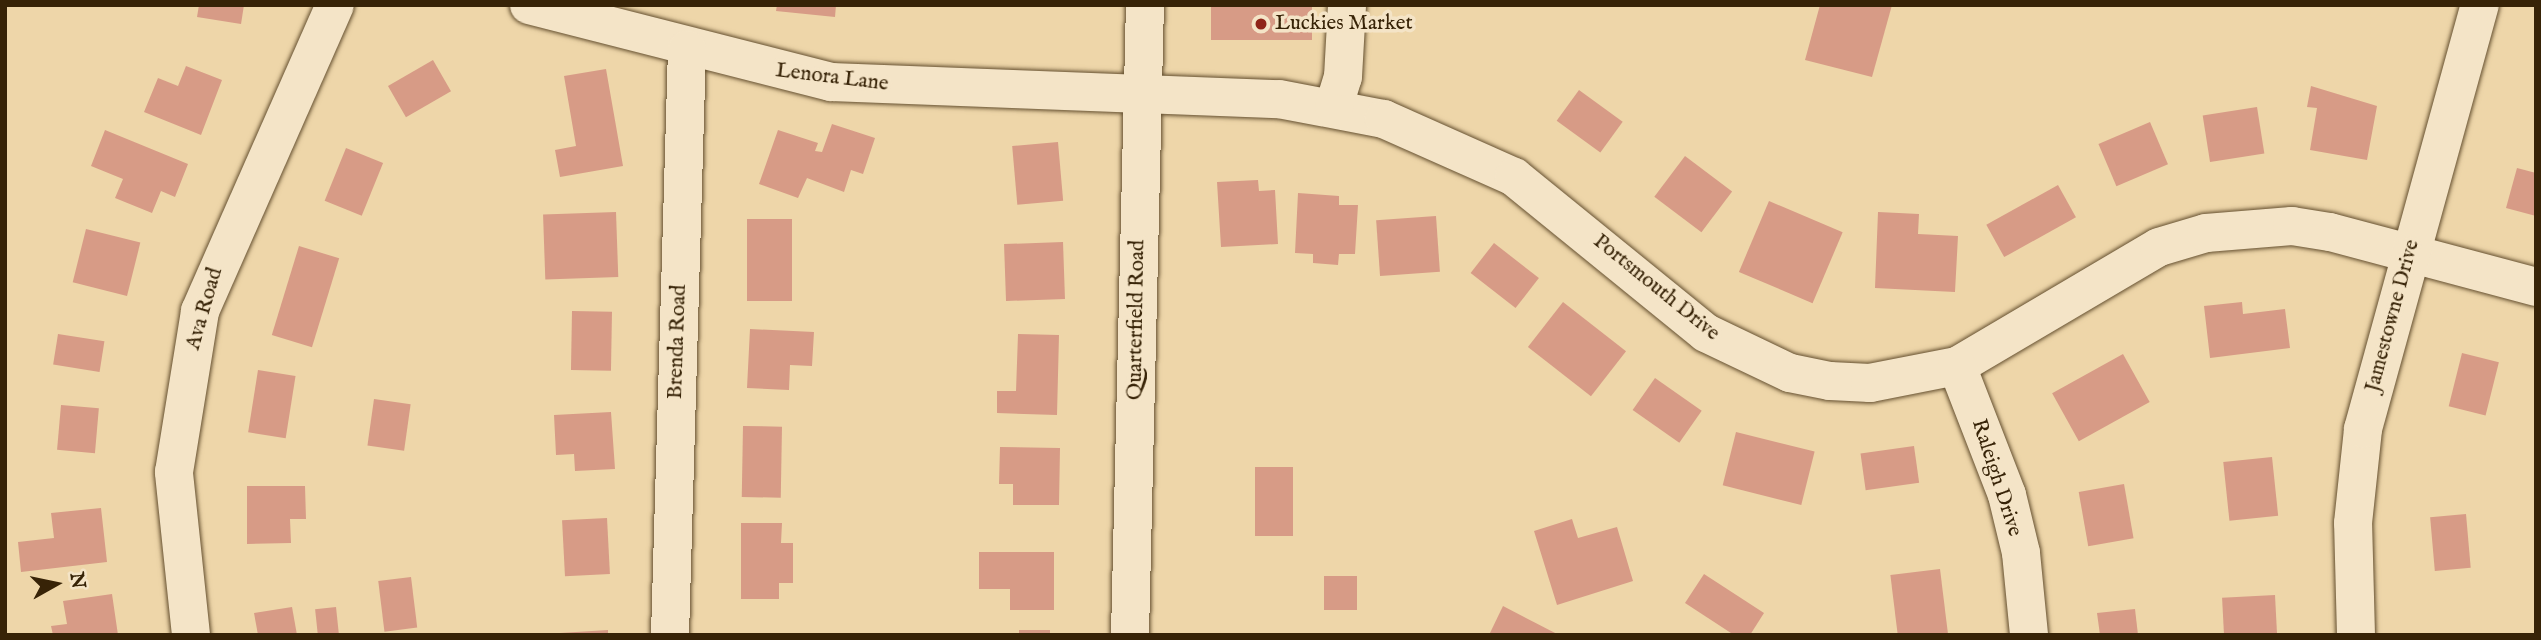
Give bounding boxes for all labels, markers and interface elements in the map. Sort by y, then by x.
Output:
place label: Luckies Market [1275,11,1413,37]
marker: Luckies Market [1253,16,1269,32]
street label: Lenora Lane [774,59,890,97]
street label: Portsmouth Drive [1588,229,1724,347]
street label: Jamestowne Drive [2361,237,2425,395]
street label: Quarterfield Road [1123,240,1151,400]
street label: Ava Road [181,265,229,353]
street label: Brenda Road [663,284,693,400]
street label: Raleigh Drive [1965,416,2027,540]
north arrow [21,549,91,619]
text: N [64,571,90,591]

